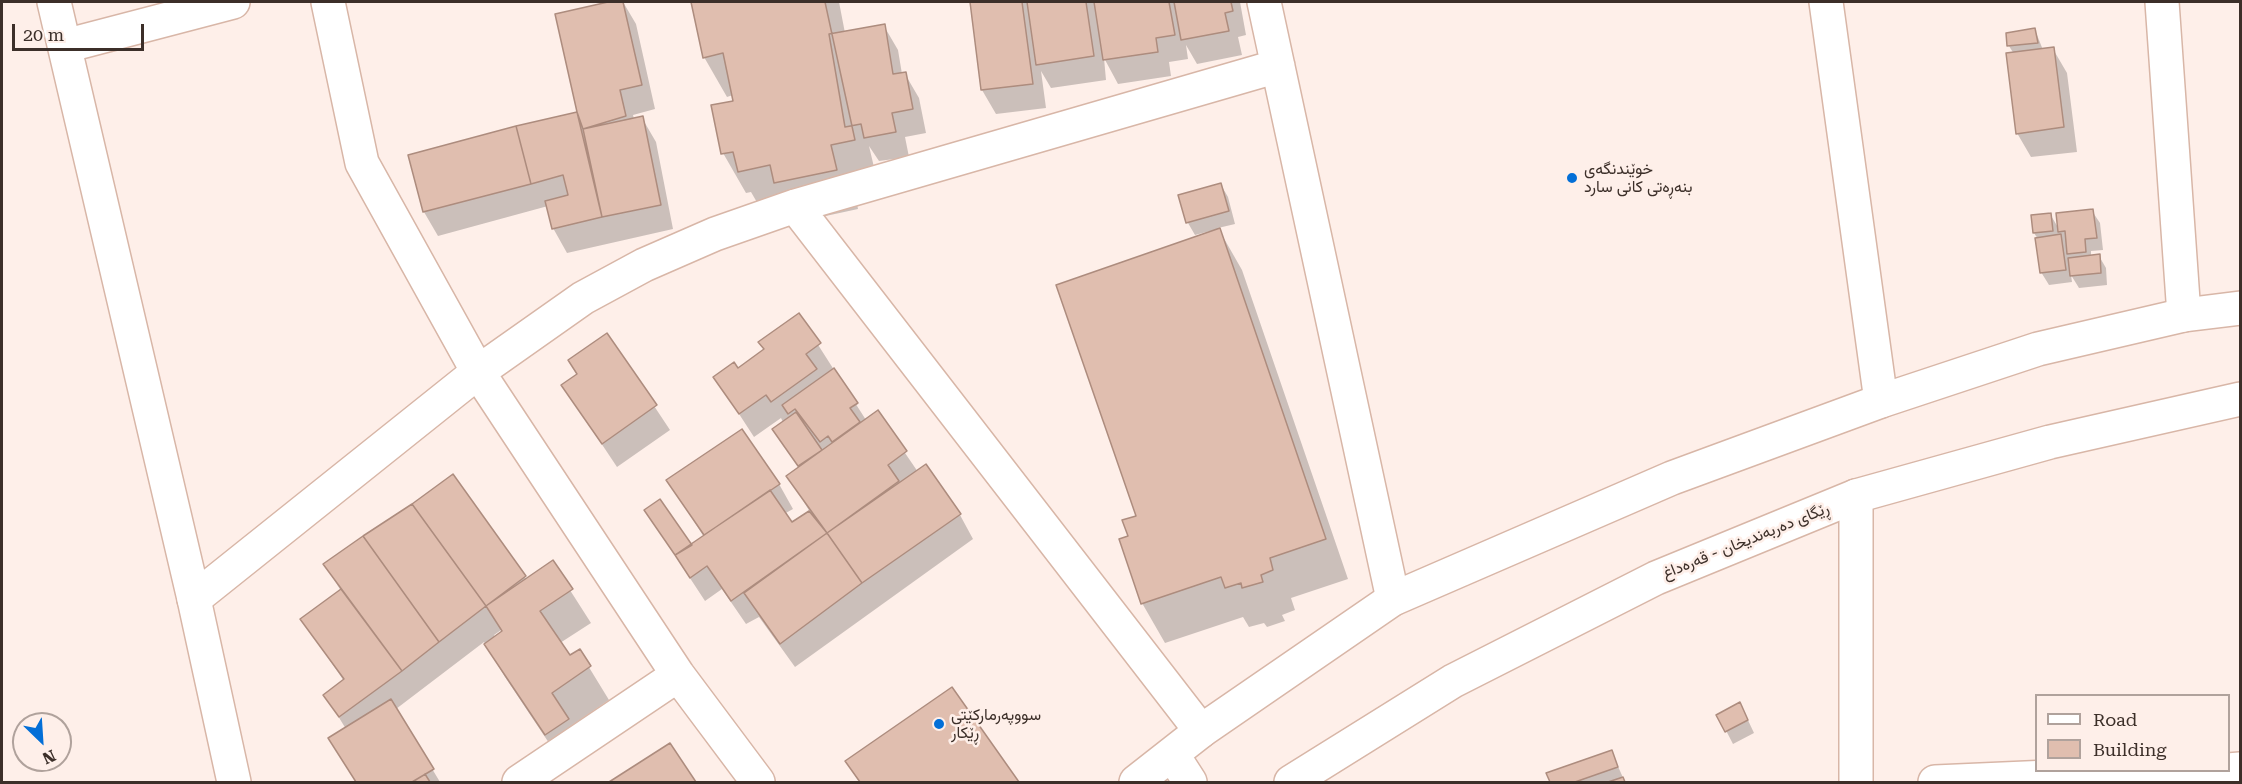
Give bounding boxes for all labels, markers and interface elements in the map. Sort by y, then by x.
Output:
scale bar [15,12,147,50]
text: 20 m [23,24,64,45]
place label: خوێندنگەی بنەڕەتی کانی سارد [1584,159,1692,197]
marker: خوێندنگەی بنەڕەتی کانی سارد [1565,171,1579,185]
street label: ڕێگای دەربەندیخان - قەرەداغ [1660,499,1832,583]
legend [2035,694,2230,772]
place label: سووپەرمارکێتی ڕێکار [951,705,1041,743]
text: Road [2093,709,2137,730]
north arrow [12,712,72,772]
marker: سووپەرمارکێتی ڕێکار [932,717,946,731]
text: Building [2093,739,2167,760]
text: N [39,746,59,768]

